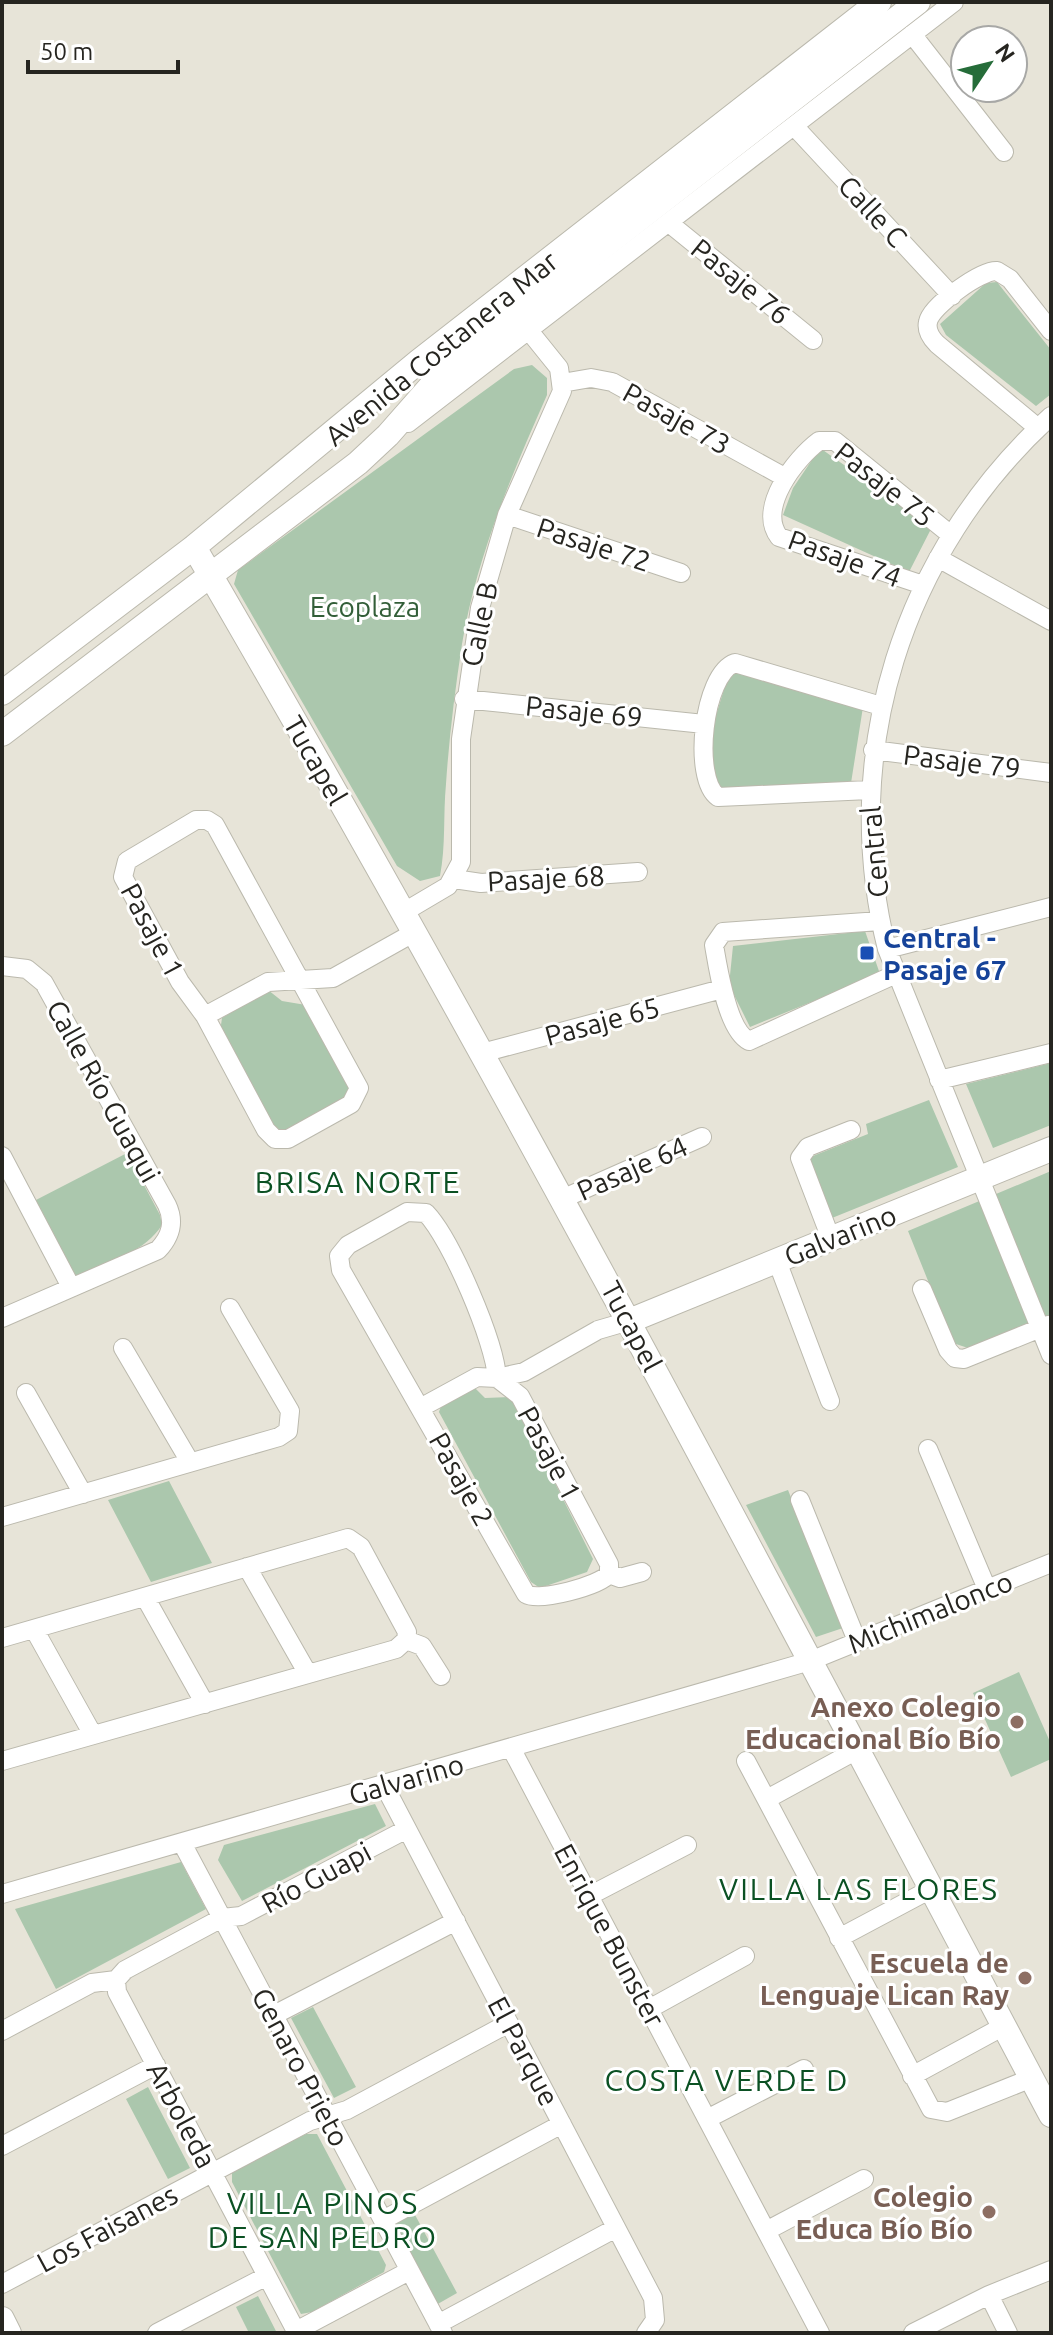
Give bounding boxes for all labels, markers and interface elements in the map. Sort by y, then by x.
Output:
scale bar [28,24,178,74]
north arrow [949,24,1029,104]
text: 50 m [40,38,93,65]
text: N [991,38,1021,66]
street label: Calle C [833,169,913,253]
street label: Pasaje 76 [686,232,796,330]
street label: Avenida Costanera Mar [319,244,564,451]
street label: Pasaje 73 [618,376,736,460]
street label: Pasaje 75 [829,436,941,532]
street label: Pasaje 72 [533,511,655,577]
street label: Pasaje 74 [784,523,906,593]
street label: Calle B [455,579,503,669]
park label: Ecoplaza [310,591,420,622]
street label: Pasaje 69 [524,689,644,733]
street label: Tucapel [278,710,354,810]
street label: Pasaje 79 [902,738,1022,784]
street label: Central [855,805,893,899]
street label: Pasaje 68 [486,859,606,897]
street label: Pasaje 1 [115,878,191,982]
place label: Central - Pasaje 67 [883,922,1006,985]
marker: Central - Pasaje 67 [858,944,876,962]
street label: Pasaje 65 [541,991,663,1051]
street label: Calle Río Guaqui [41,995,167,1187]
street label: Pasaje 64 [572,1130,692,1206]
district label: BRISA NORTE [255,1165,461,1199]
street label: Galvarino [779,1199,901,1271]
street label: Tucapel [595,1276,669,1376]
street label: Pasaje 1 [512,1401,588,1505]
street label: Pasaje 2 [424,1427,500,1531]
street label: Michimalonco [843,1565,1017,1659]
place label: Anexo Colegio Educacional Bío Bío [745,1691,1001,1754]
marker: Anexo Colegio Educacional Bío Bío [1008,1713,1026,1731]
street label: Galvarino [345,1748,467,1810]
street label: Río Guapi [256,1835,376,1919]
street label: Enrique Bunster [549,1838,671,2032]
district label: VILLA LAS FLORES [719,1872,999,1906]
place label: Escuela de Lenguaje Lican Ray [760,1947,1009,2010]
marker: Escuela de Lenguaje Lican Ray [1016,1969,1034,1987]
street label: Genaro Prieto [246,1983,356,2151]
street label: El Parque [482,1991,566,2111]
street label: Arboleda [141,2057,223,2173]
district label: COSTA VERDE D [604,2063,850,2097]
street label: Los Faisanes [32,2178,182,2278]
place label: Colegio Educa Bío Bío [795,2181,973,2244]
district label: VILLA PINOS DE SAN PEDRO [208,2186,438,2254]
marker: Colegio Educa Bío Bío [980,2203,998,2221]

